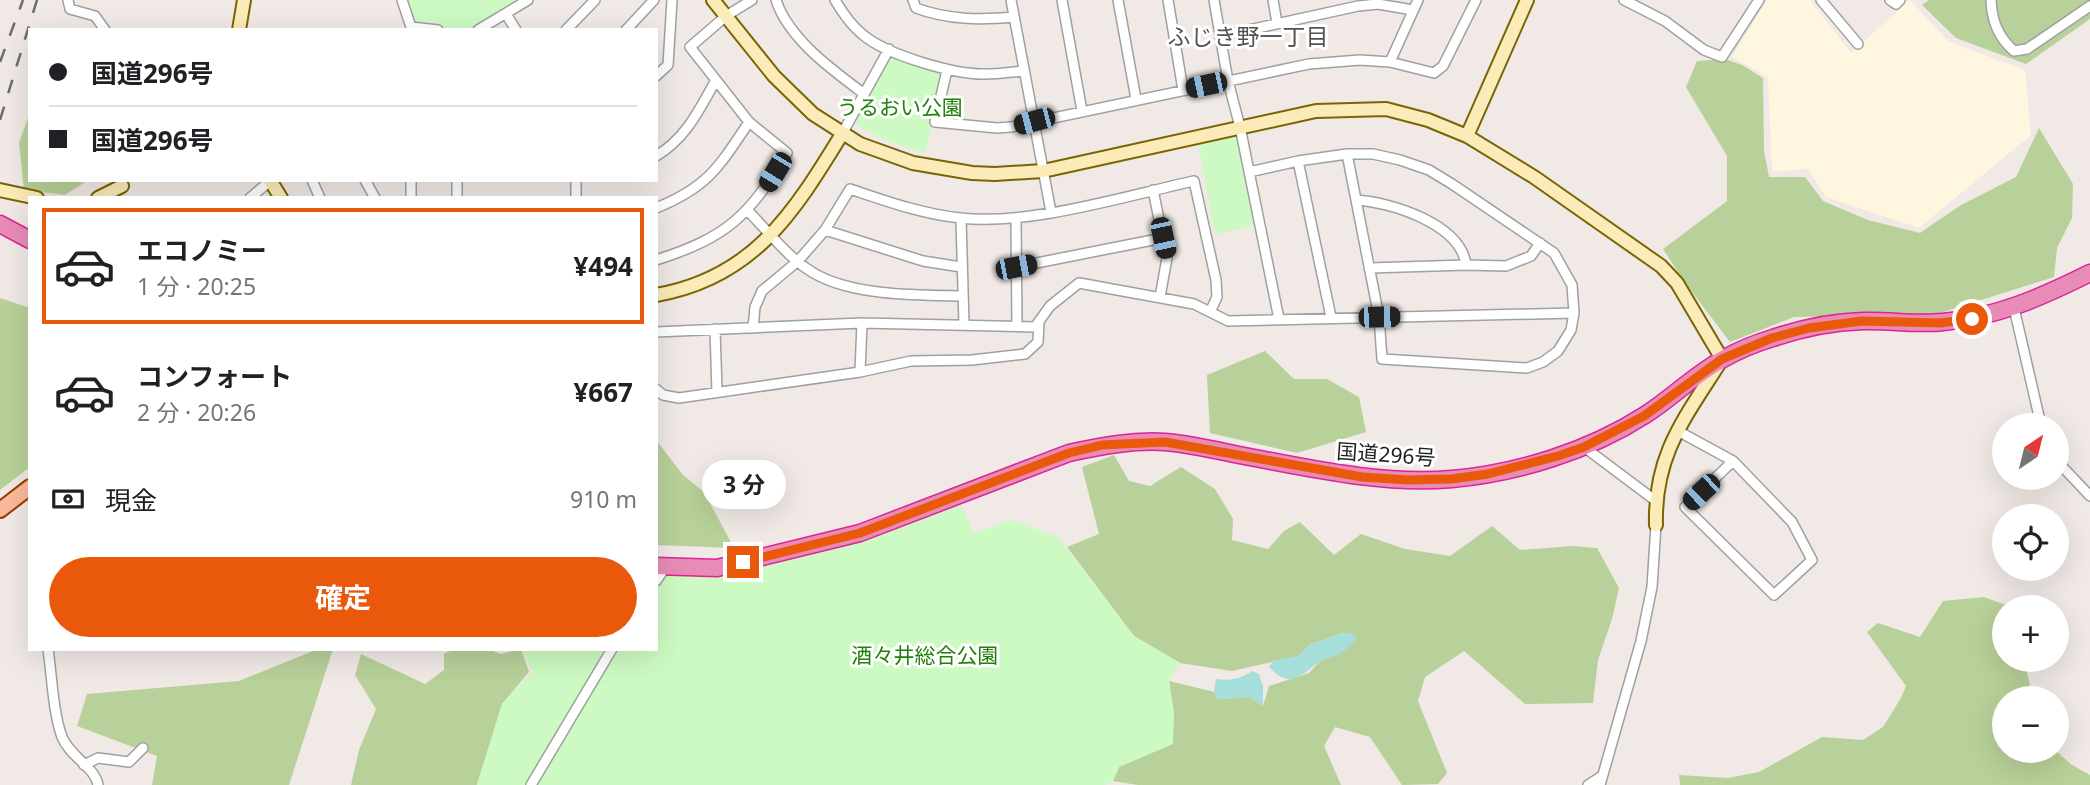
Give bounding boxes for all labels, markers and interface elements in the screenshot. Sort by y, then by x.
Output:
district label: ふじき野一丁目 [1168,20,1329,52]
text: 国道296号 [91,55,214,91]
car [1184,70,1229,100]
park label: うるおい公園 [837,93,963,121]
car [1011,105,1058,137]
text: 国道296号 [91,122,214,158]
car [756,149,795,195]
car [1149,215,1178,261]
text: エコノミー [137,232,267,268]
icon: car [53,235,116,298]
text: ¥494 [574,248,633,284]
car [994,253,1039,281]
text: 1 分 · 20:25 [137,270,256,302]
route start [1956,303,1988,335]
car [1358,306,1401,328]
text: コンフォート [137,358,292,394]
icon: car [53,361,116,424]
text: ¥667 [574,374,633,410]
text: 2 分 · 20:26 [137,396,256,428]
north arrow [1992,413,2068,490]
map controls [1992,413,2069,763]
street label: 国道296号 [1336,437,1436,471]
callout: 3 分 [701,461,785,510]
text: 3 分 [723,468,765,500]
car [1679,470,1724,514]
icon: cash [49,480,87,518]
text: 現金 [105,482,157,518]
text: 910 m [570,483,637,515]
button: locate [1992,504,2069,581]
route end [727,546,759,578]
button: 確定 [49,557,637,637]
button: + [1992,595,2069,672]
park label: 酒々井総合公園 [852,641,999,669]
button: − [1992,686,2069,763]

